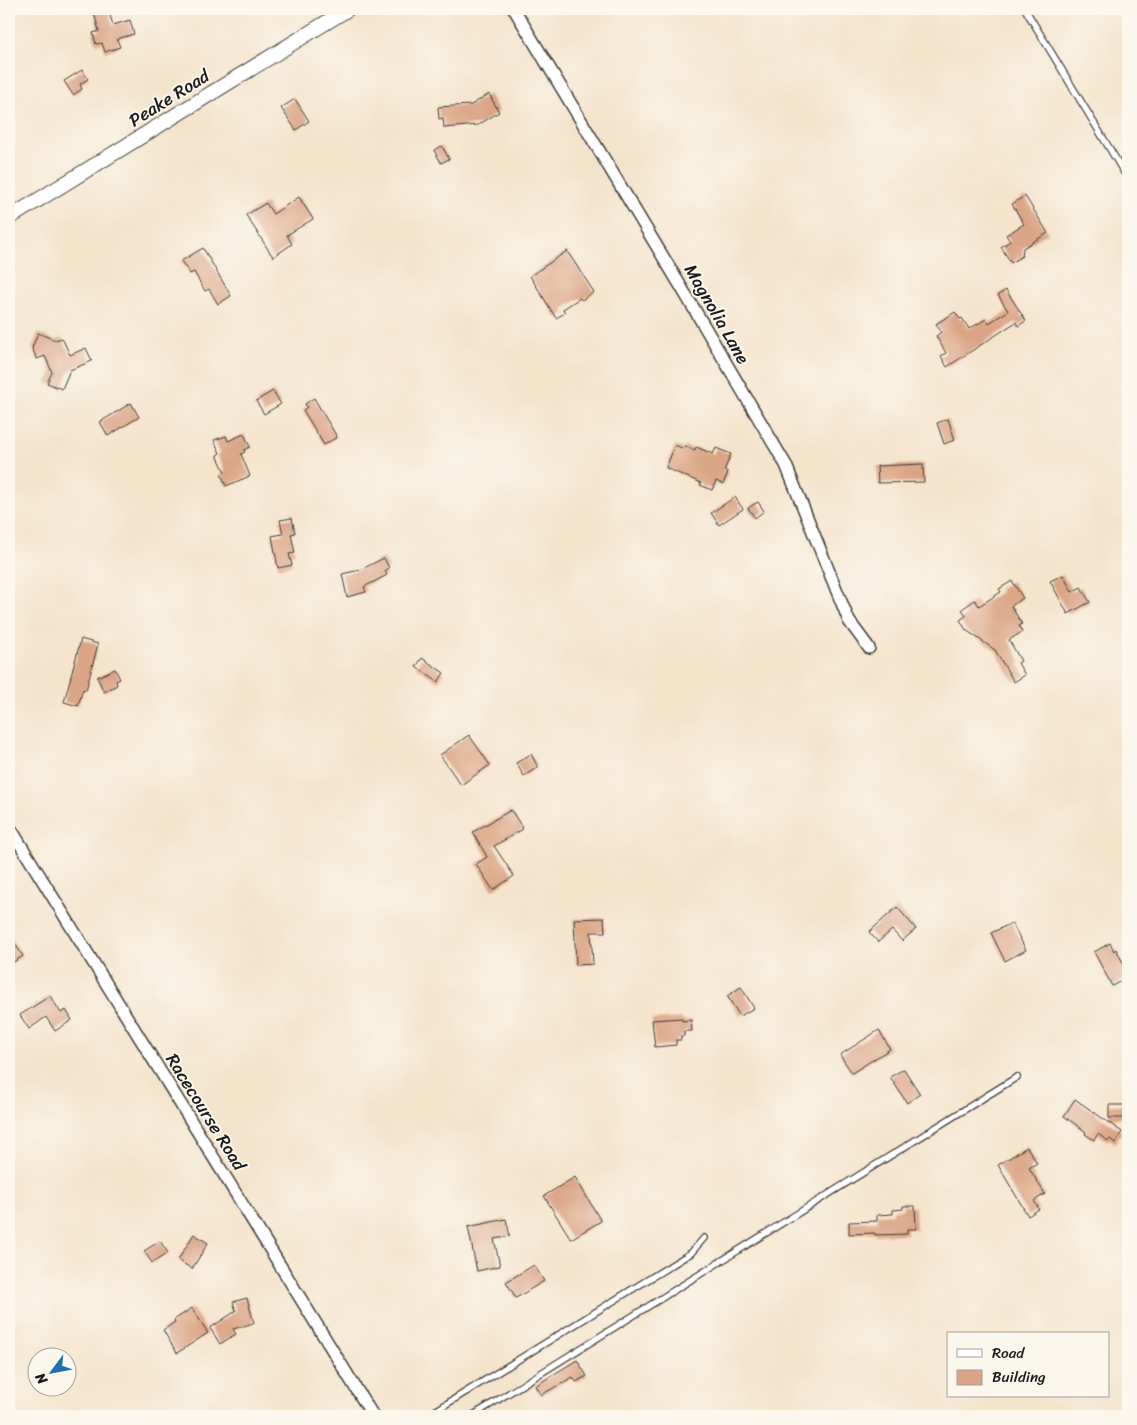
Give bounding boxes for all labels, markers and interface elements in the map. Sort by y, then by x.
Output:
street label: Peake Road [122,60,217,136]
street label: Magnolia Lane [675,258,759,370]
street label: Racecourse Road [157,1047,256,1178]
legend [947,1332,1110,1398]
text: Road [992,1340,1025,1366]
north arrow [28,1348,78,1398]
text: Building [992,1364,1046,1390]
text: N [28,1368,55,1390]

